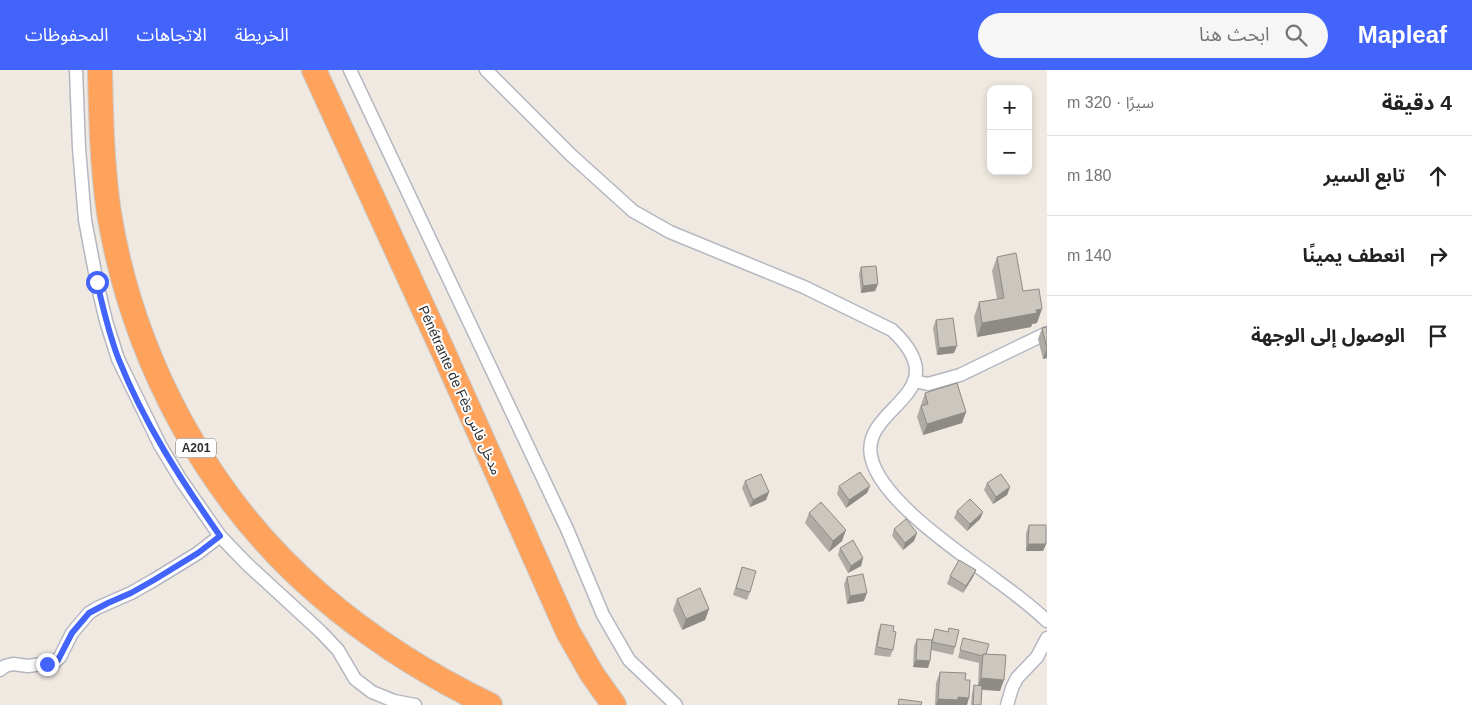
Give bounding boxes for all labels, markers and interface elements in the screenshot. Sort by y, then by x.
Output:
search box [978,13,1328,58]
icon: search [1282,21,1310,49]
text: Mapleaf [1358,21,1447,48]
text: ابحث هنا [1199,24,1270,45]
text: المحفوظات [25,25,109,45]
text: الاتجاهات [137,25,207,45]
text: الخريطة [235,25,289,45]
map controls [987,85,1032,175]
button: + [987,85,1032,130]
text: 4 دقيقة [1382,91,1452,114]
text: سيرًا · 320 m [1067,94,1154,111]
button: − [987,130,1032,175]
icon: ahead [1424,162,1452,190]
text: تابع السير [1323,165,1405,186]
text: 180 m [1067,167,1111,184]
icon: right [1424,242,1452,270]
text: انعطف يمينًا [1303,245,1405,266]
text: 140 m [1067,247,1111,264]
route start [86,271,109,294]
street label: Pénétrante de Fès مدخل فاس [414,303,505,477]
icon: arrive [1424,322,1452,350]
text: الوصول إلى الوجهة [1251,325,1405,346]
road number: A201 [176,438,216,458]
route end [36,653,59,676]

